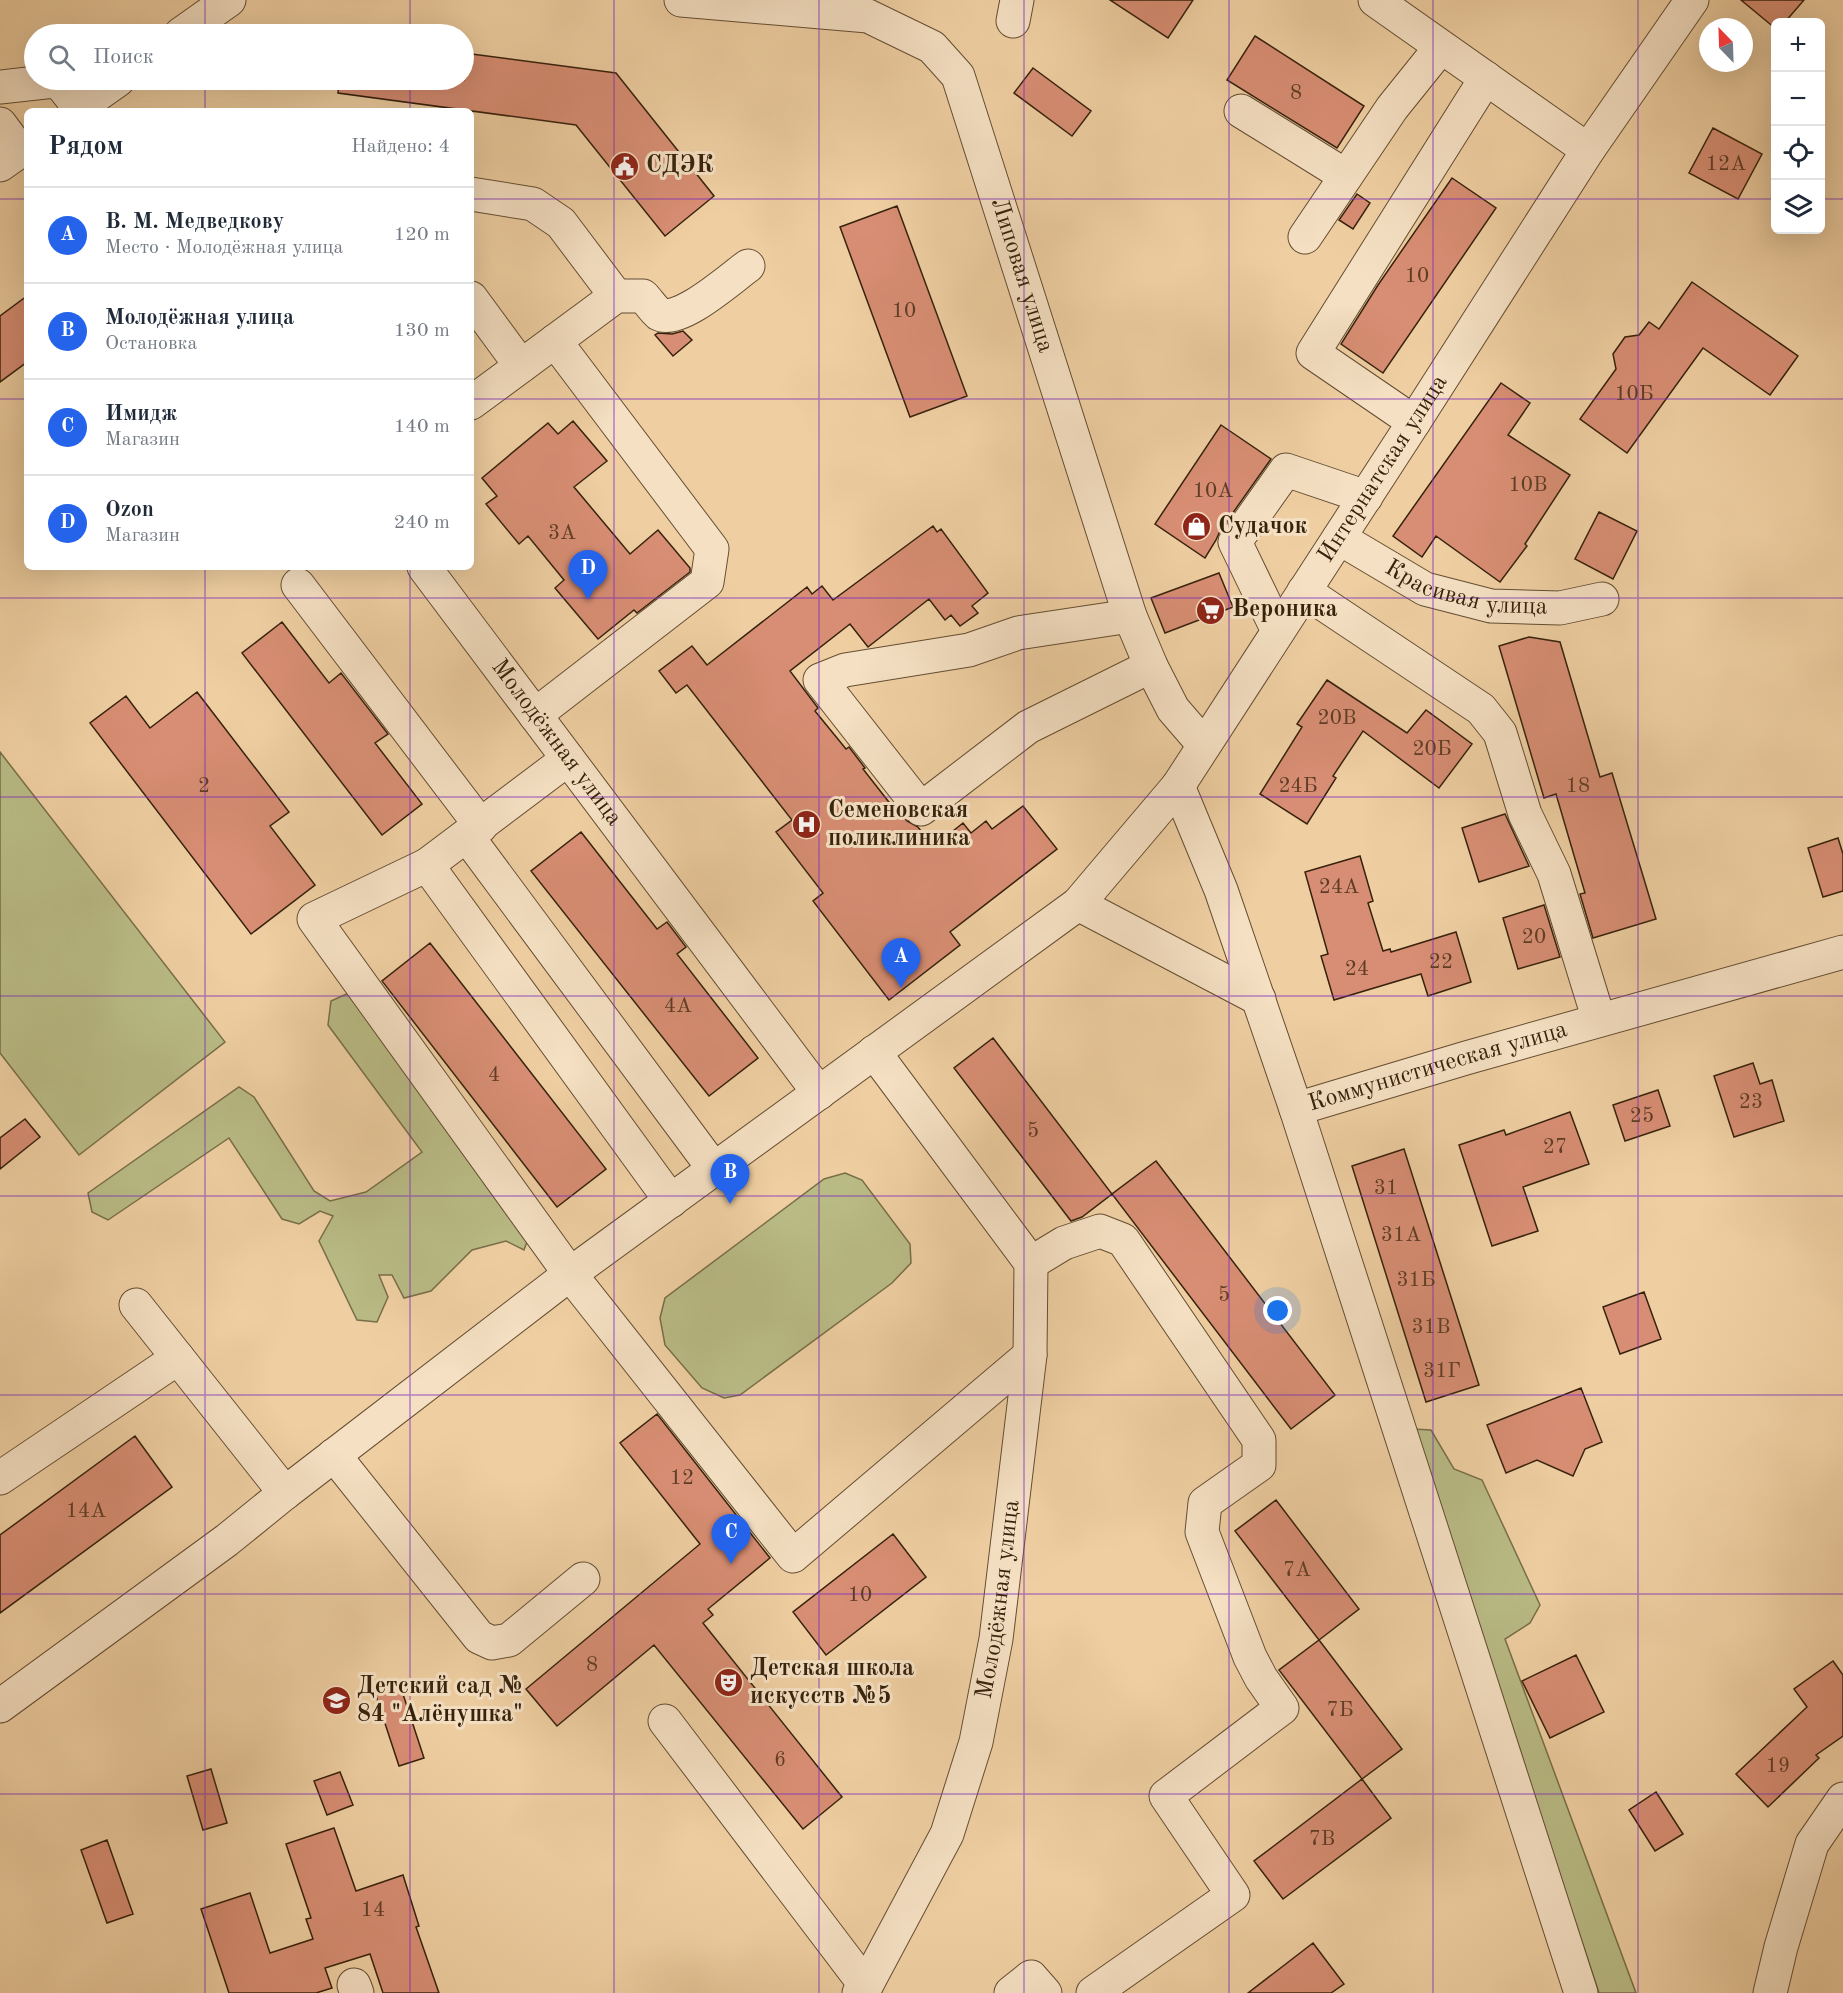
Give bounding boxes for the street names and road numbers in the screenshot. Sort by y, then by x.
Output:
street label: Липовая улица [986,195,1057,356]
street label: Интернатская улица [1314,371,1453,567]
street label: Красивая улица [1381,556,1548,620]
street label: Молодёжная улица [486,655,626,831]
street label: Коммунистическая улица [1306,1018,1570,1117]
street label: Молодёжная улица [973,1498,1025,1701]

